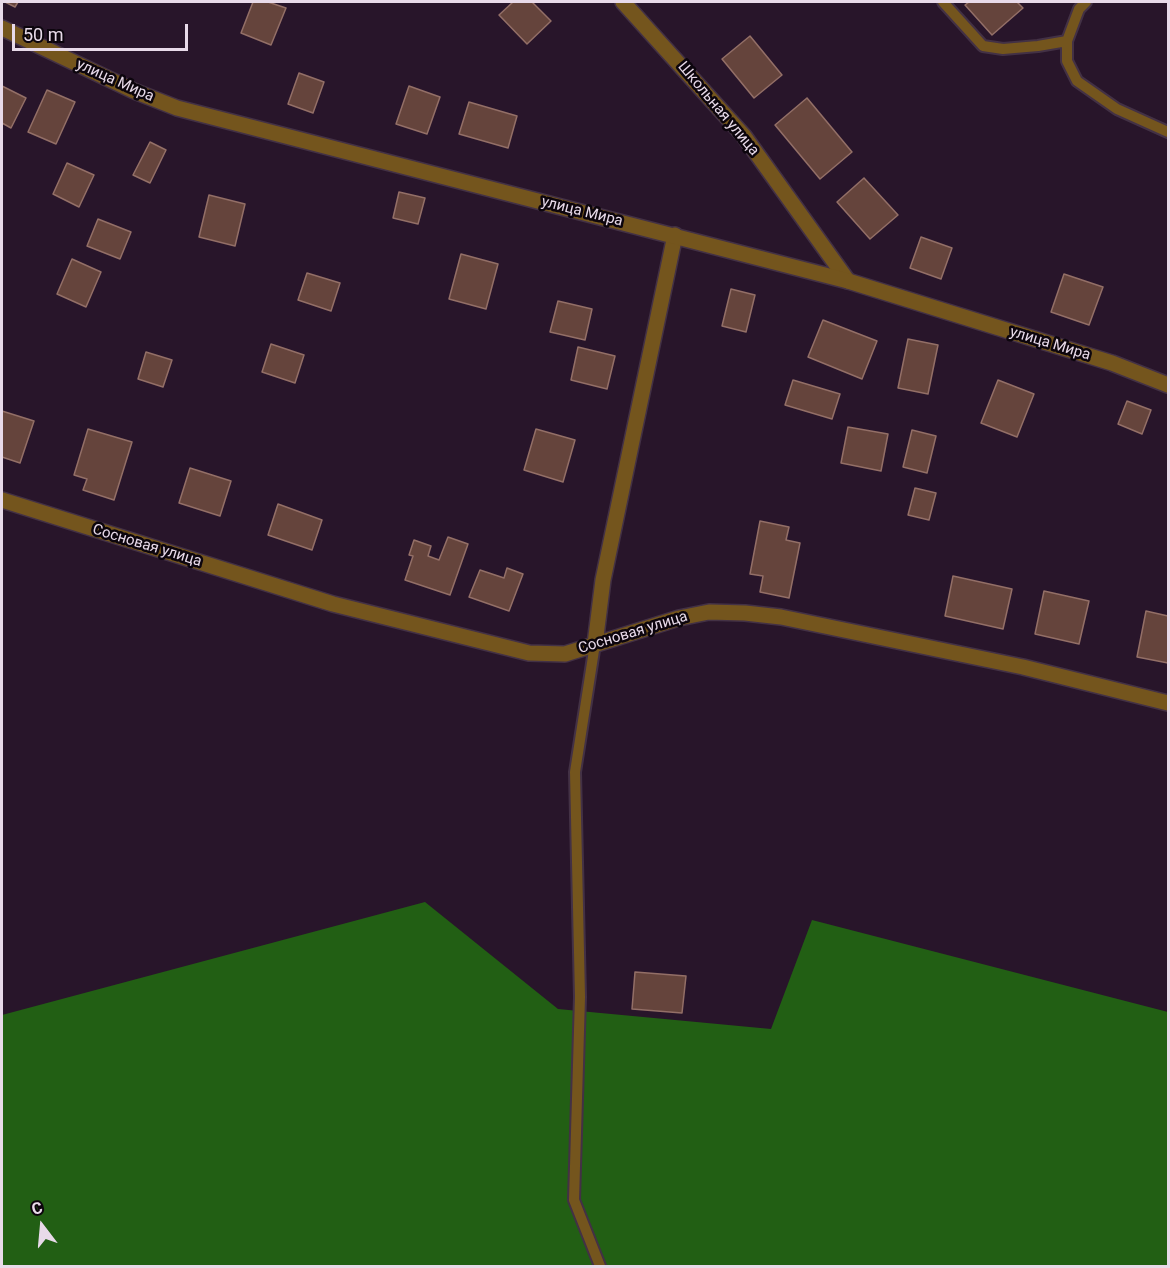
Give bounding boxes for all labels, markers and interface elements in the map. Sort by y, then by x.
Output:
scale bar [15,12,190,50]
text: 50 m [23,24,63,45]
street label: улица Мира [73,56,157,106]
street label: Школьная улица [673,58,763,160]
street label: улица Мира [539,193,625,231]
street label: улица Мира [1008,323,1092,365]
street label: Сосновая улица [90,521,204,571]
street label: Сосновая улица [576,608,690,658]
north arrow [12,1196,72,1256]
text: С [29,1198,45,1219]

